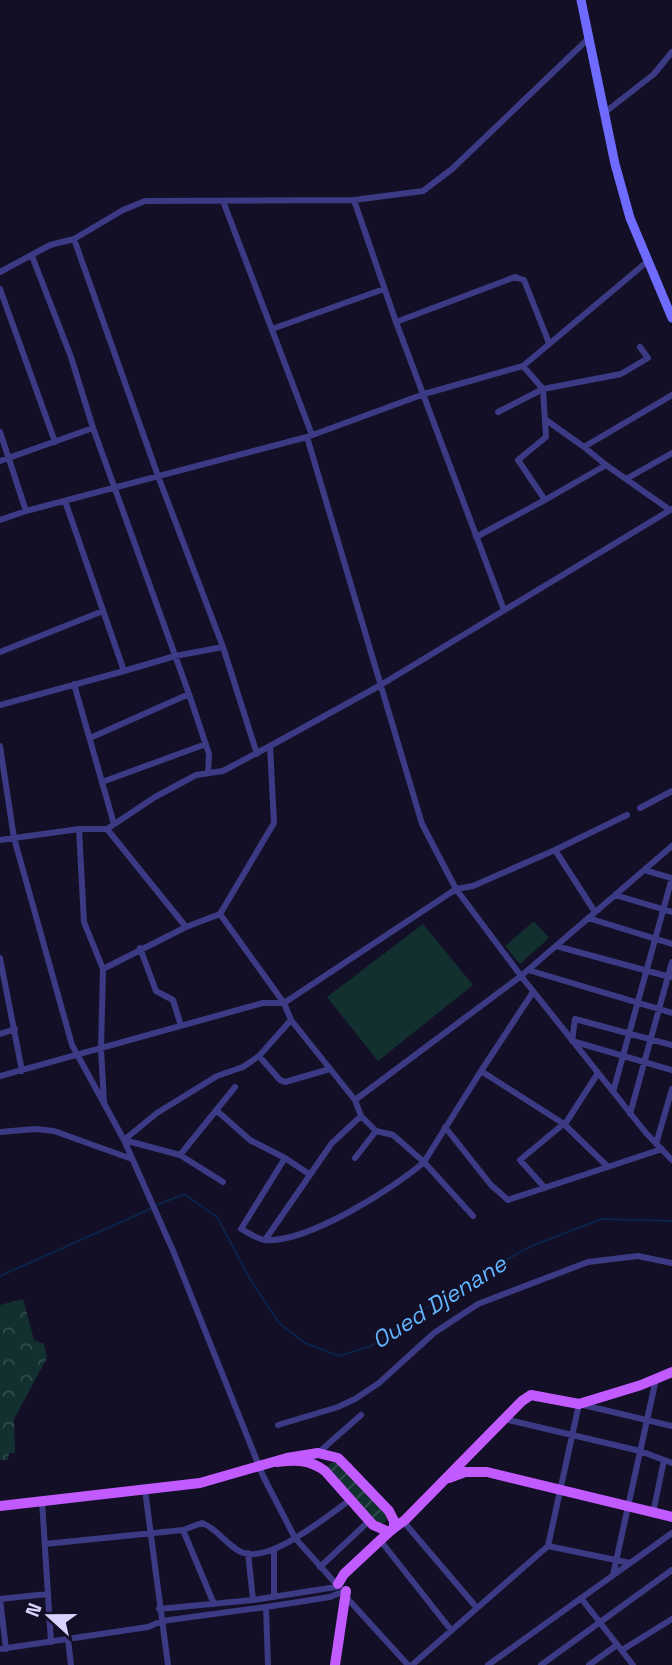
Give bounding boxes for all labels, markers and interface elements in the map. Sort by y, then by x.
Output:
water label: Oued Djenane [366,1248,513,1355]
north arrow [14,1581,84,1651]
text: N [20,1600,48,1621]

